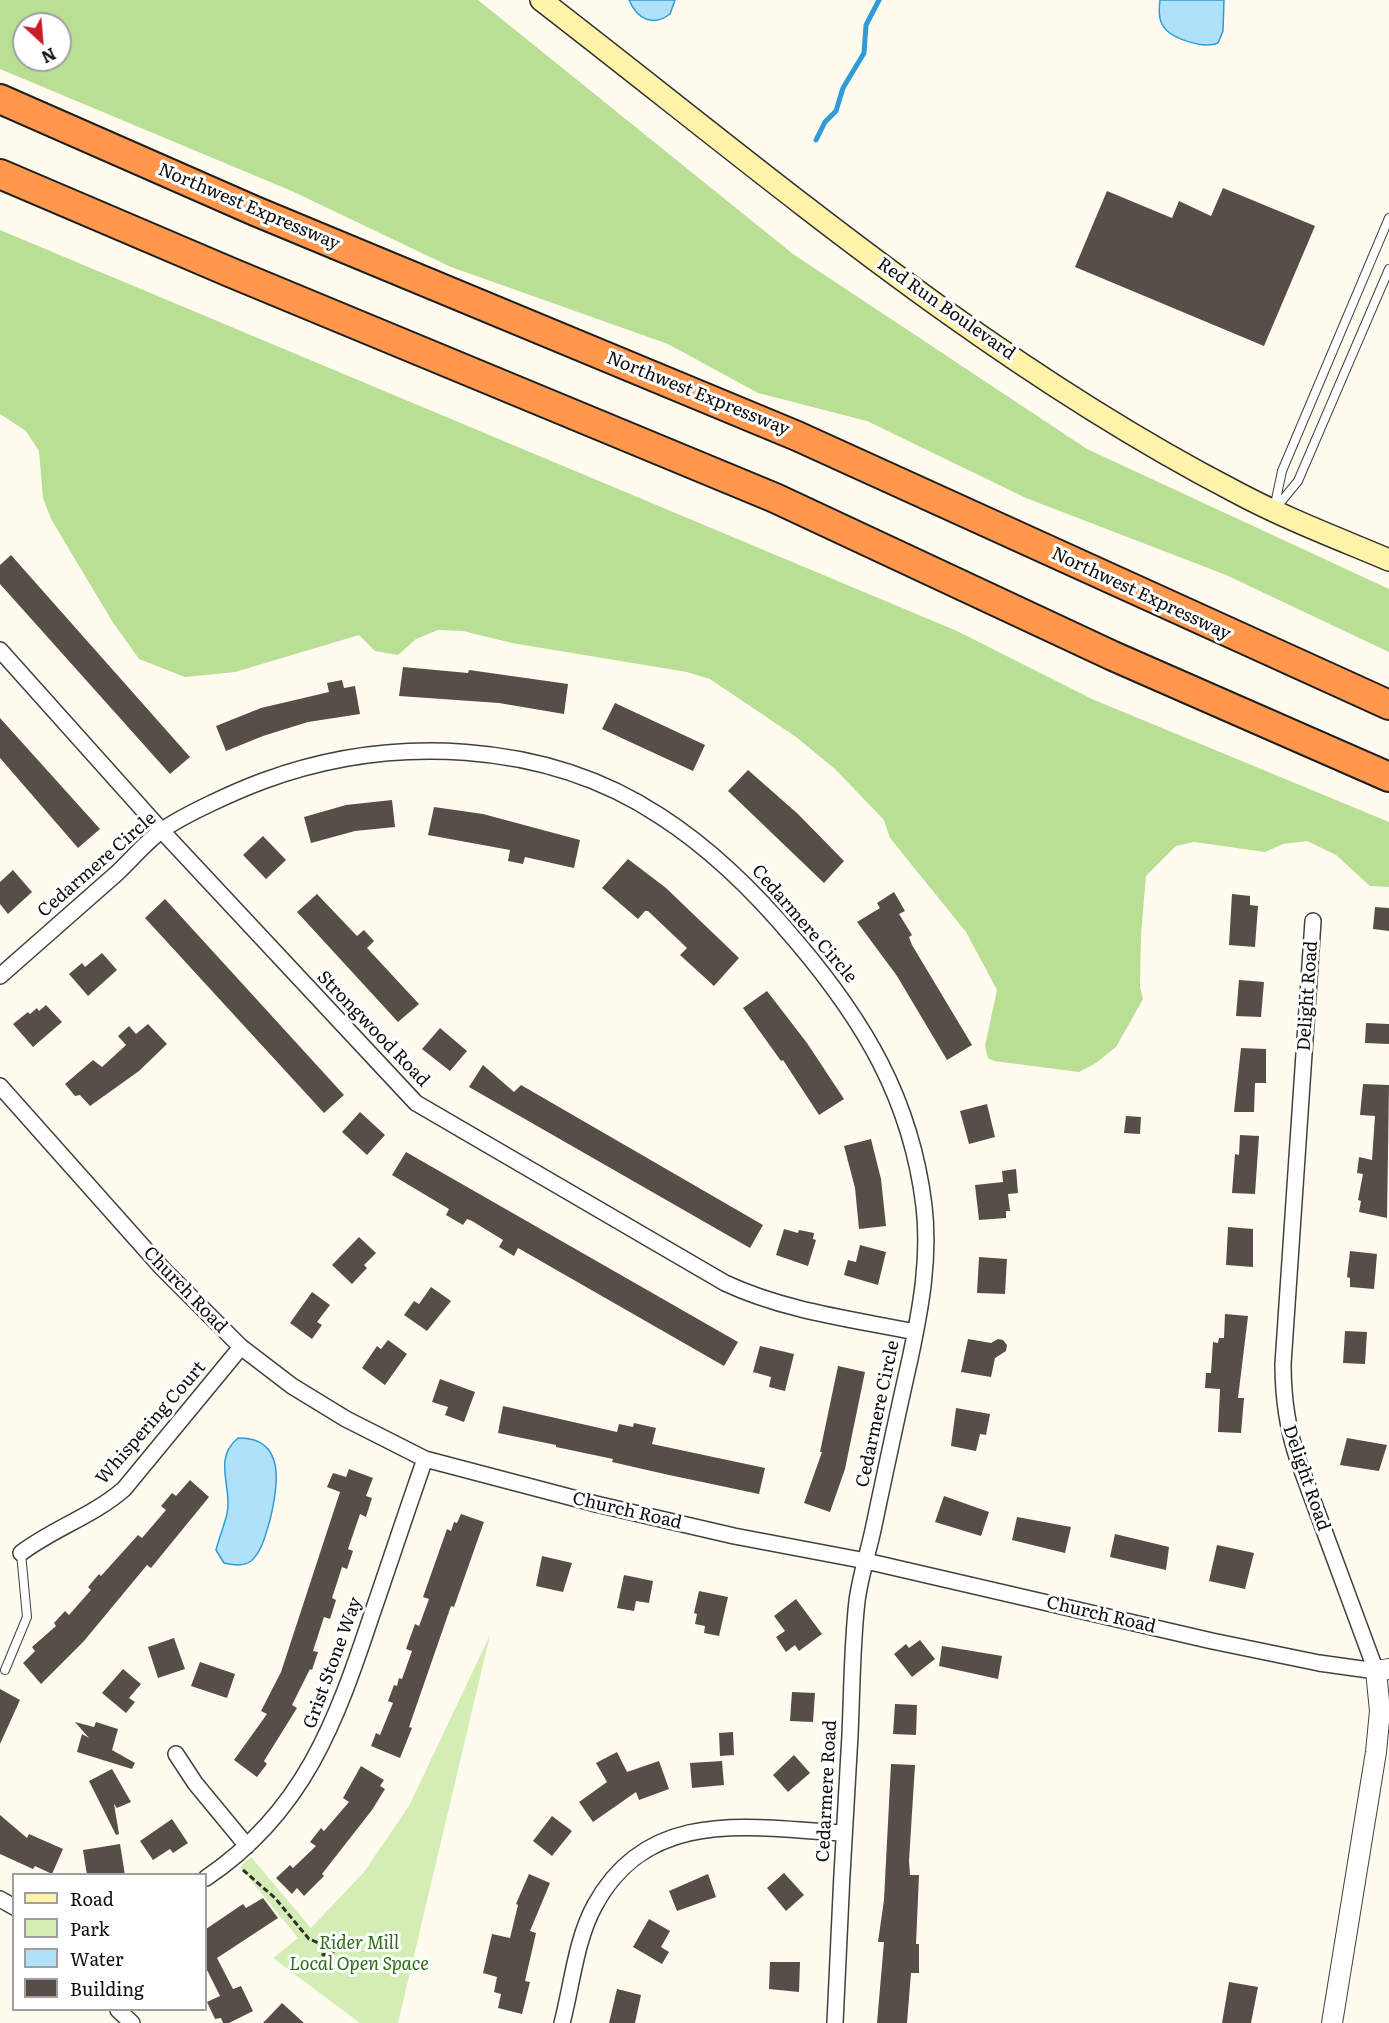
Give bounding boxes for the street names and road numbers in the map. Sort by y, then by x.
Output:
street label: Northwest Expressway [155,159,343,255]
street label: Red Run Boulevard [873,253,1019,365]
street label: Northwest Expressway [603,347,793,441]
street label: Northwest Expressway [1048,543,1234,645]
street label: Cedarmere Circle [33,808,161,922]
street label: Cedarmere Circle [747,860,861,988]
street label: Delight Road [1293,940,1323,1052]
street label: Strongwood Road [312,967,434,1091]
street label: Church Road [138,1242,232,1338]
street label: Cedarmere Circle [852,1339,904,1489]
street label: Whispering Court [92,1357,210,1489]
street label: Delight Road [1278,1422,1334,1534]
street label: Church Road [570,1488,684,1534]
street label: Church Road [1044,1592,1158,1638]
street label: Grist Stone Way [299,1594,367,1732]
street label: Cedarmere Road [812,1719,842,1863]

